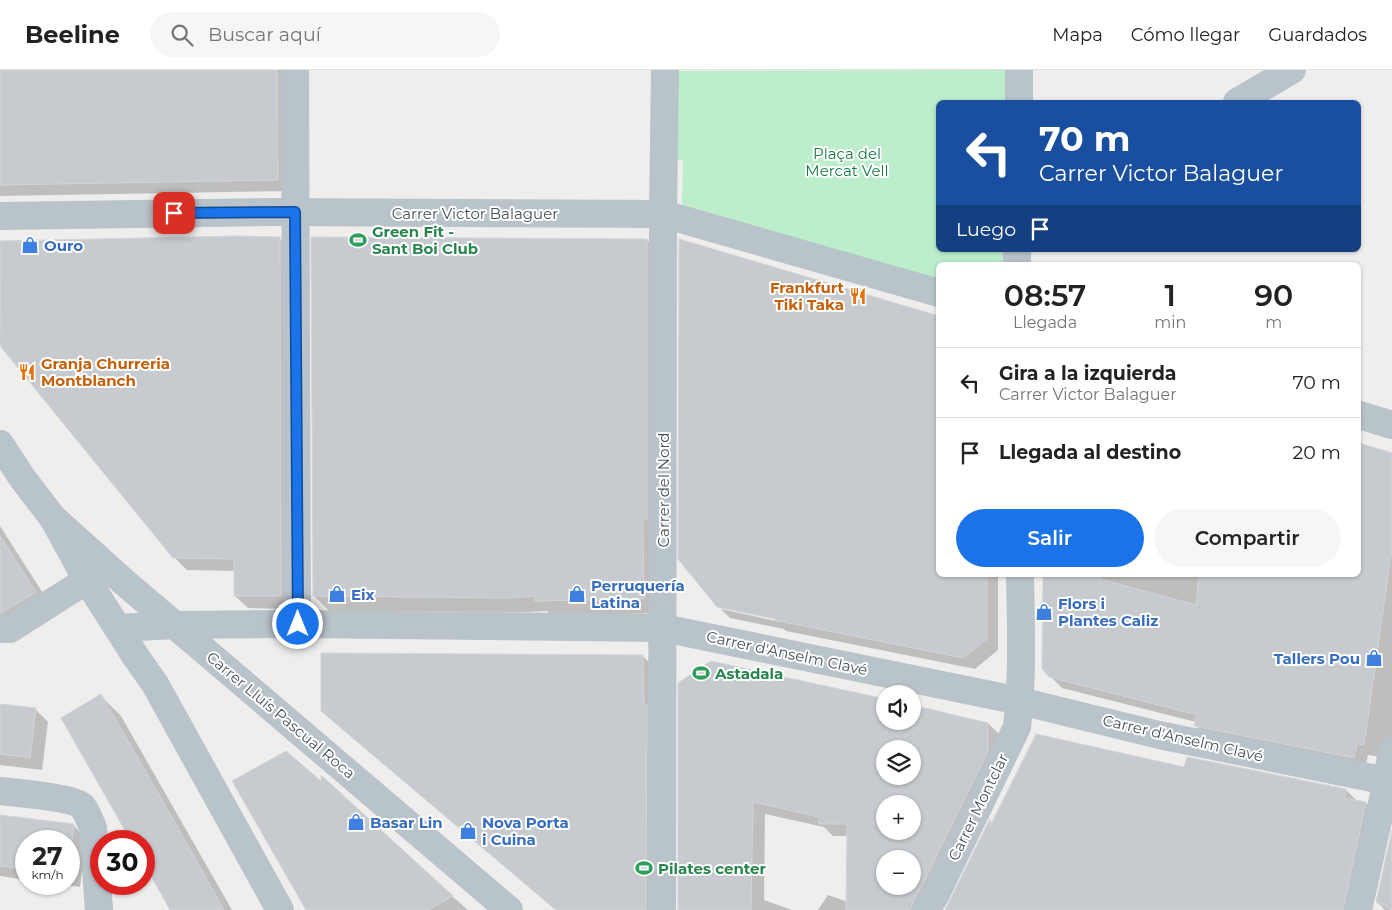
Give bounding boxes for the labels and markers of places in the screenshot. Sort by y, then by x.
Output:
pin [153,192,195,234]
place label: Green Fit - Sant Boi Club [372,222,478,258]
sports icon: Green Fit - Sant Boi Club [348,230,368,250]
shop icon: Ouro [20,235,40,255]
place label: Ouro [44,236,83,255]
place label: Frankfurt Tiki Taka [770,278,844,314]
restaurant icon: Frankfurt Tiki Taka [848,286,868,306]
place label: Granja Churreria Montblanch [41,354,170,390]
restaurant icon: Granja Churreria Montblanch [17,362,37,382]
place label: Perruquería Latina [591,576,685,612]
shop icon: Eix [327,584,347,604]
shop icon: Perruquería Latina [567,584,587,604]
place label: Eix [351,585,375,604]
place label: Flors i Plantes Caliz [1058,594,1158,630]
shop icon: Flors i Plantes Caliz [1034,602,1054,622]
shop icon: Tallers Pou [1364,648,1384,668]
place label: Tallers Pou [1274,649,1360,668]
sports icon: Astadala [691,663,711,683]
place label: Astadala [714,664,783,683]
shop icon: Basar Lin [346,812,366,832]
place label: Basar Lin [370,813,443,832]
place label: Nova Porta i Cuina [482,813,569,849]
shop icon: Nova Porta i Cuina [458,821,478,841]
sports icon: Pilates center [634,858,654,878]
place label: Pilates center [658,859,767,878]

